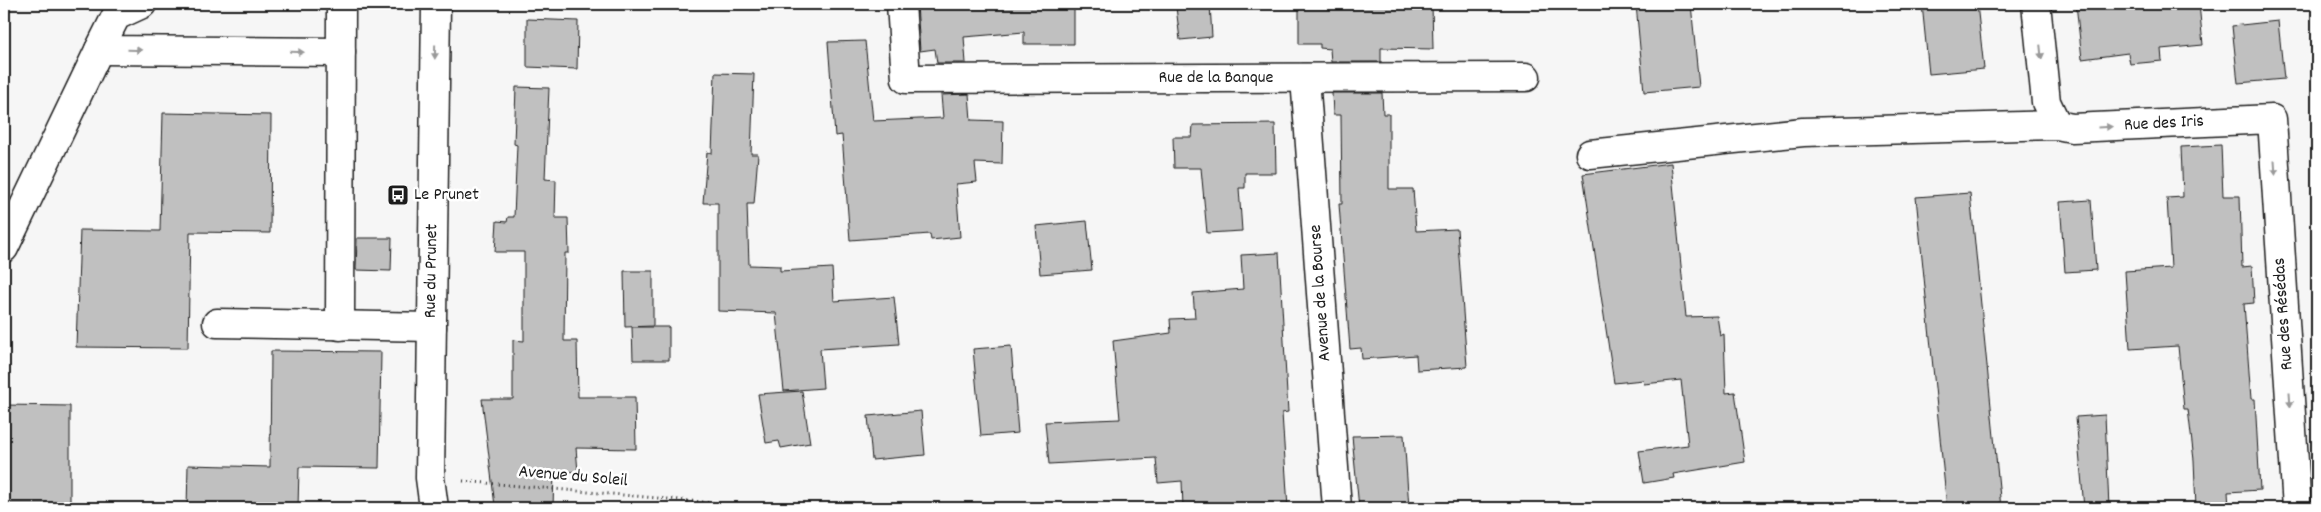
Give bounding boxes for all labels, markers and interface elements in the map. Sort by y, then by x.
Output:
one-way arrow [431,45,439,61]
one-way arrow [2037,45,2045,61]
one-way arrow [127,46,143,54]
one-way arrow [289,48,305,56]
street label: Rue de la Banque [1159,66,1274,91]
street label: Rue des Iris [2124,109,2204,139]
one-way arrow [2098,123,2114,131]
one-way arrow [2272,160,2280,176]
bus stop icon: Le Prunet [386,183,410,207]
place label: Le Prunet [414,183,479,208]
street label: Rue du Prunet [419,223,445,318]
street label: Avenue de la Bourse [1304,224,1338,362]
street label: Rue des Résédas [2268,257,2300,371]
one-way arrow [2286,392,2294,408]
street label: Avenue du Soleil [517,460,629,494]

